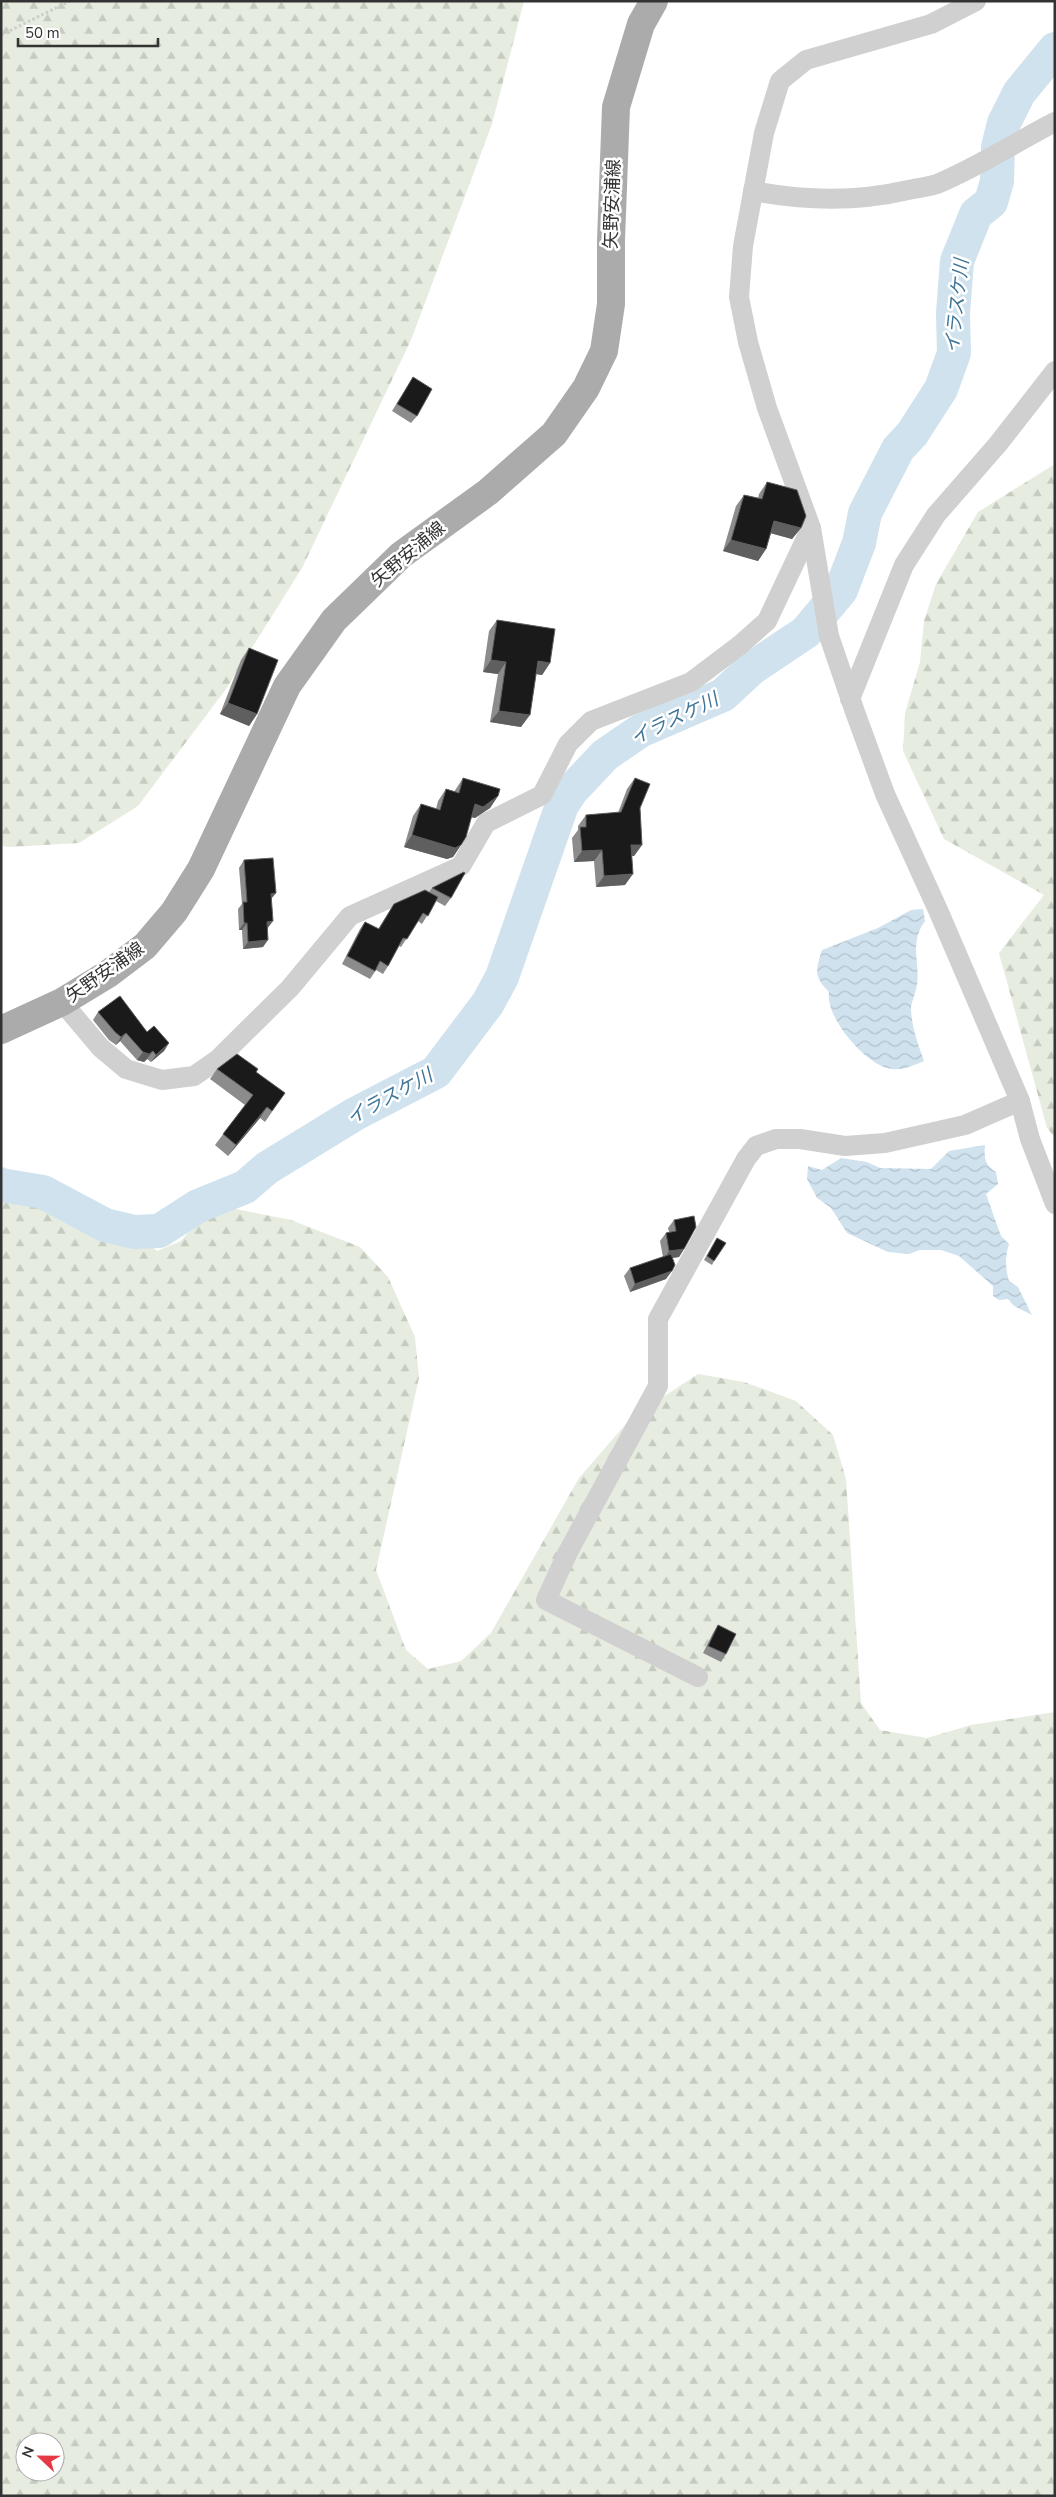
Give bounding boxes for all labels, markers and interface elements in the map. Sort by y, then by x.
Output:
scale bar [18,15,158,47]
text: 50 m [25,23,60,43]
street label: 矢野安浦線 [598,159,626,249]
water label: イラスケ川 [939,256,975,355]
street label: 矢野安浦線 [366,516,450,592]
water label: イラスケ川 [626,686,724,751]
street label: 矢野安浦線 [61,936,149,1008]
water label: イラスケ川 [342,1062,439,1131]
north arrow [15,2432,65,2482]
text: N [18,2444,39,2461]

